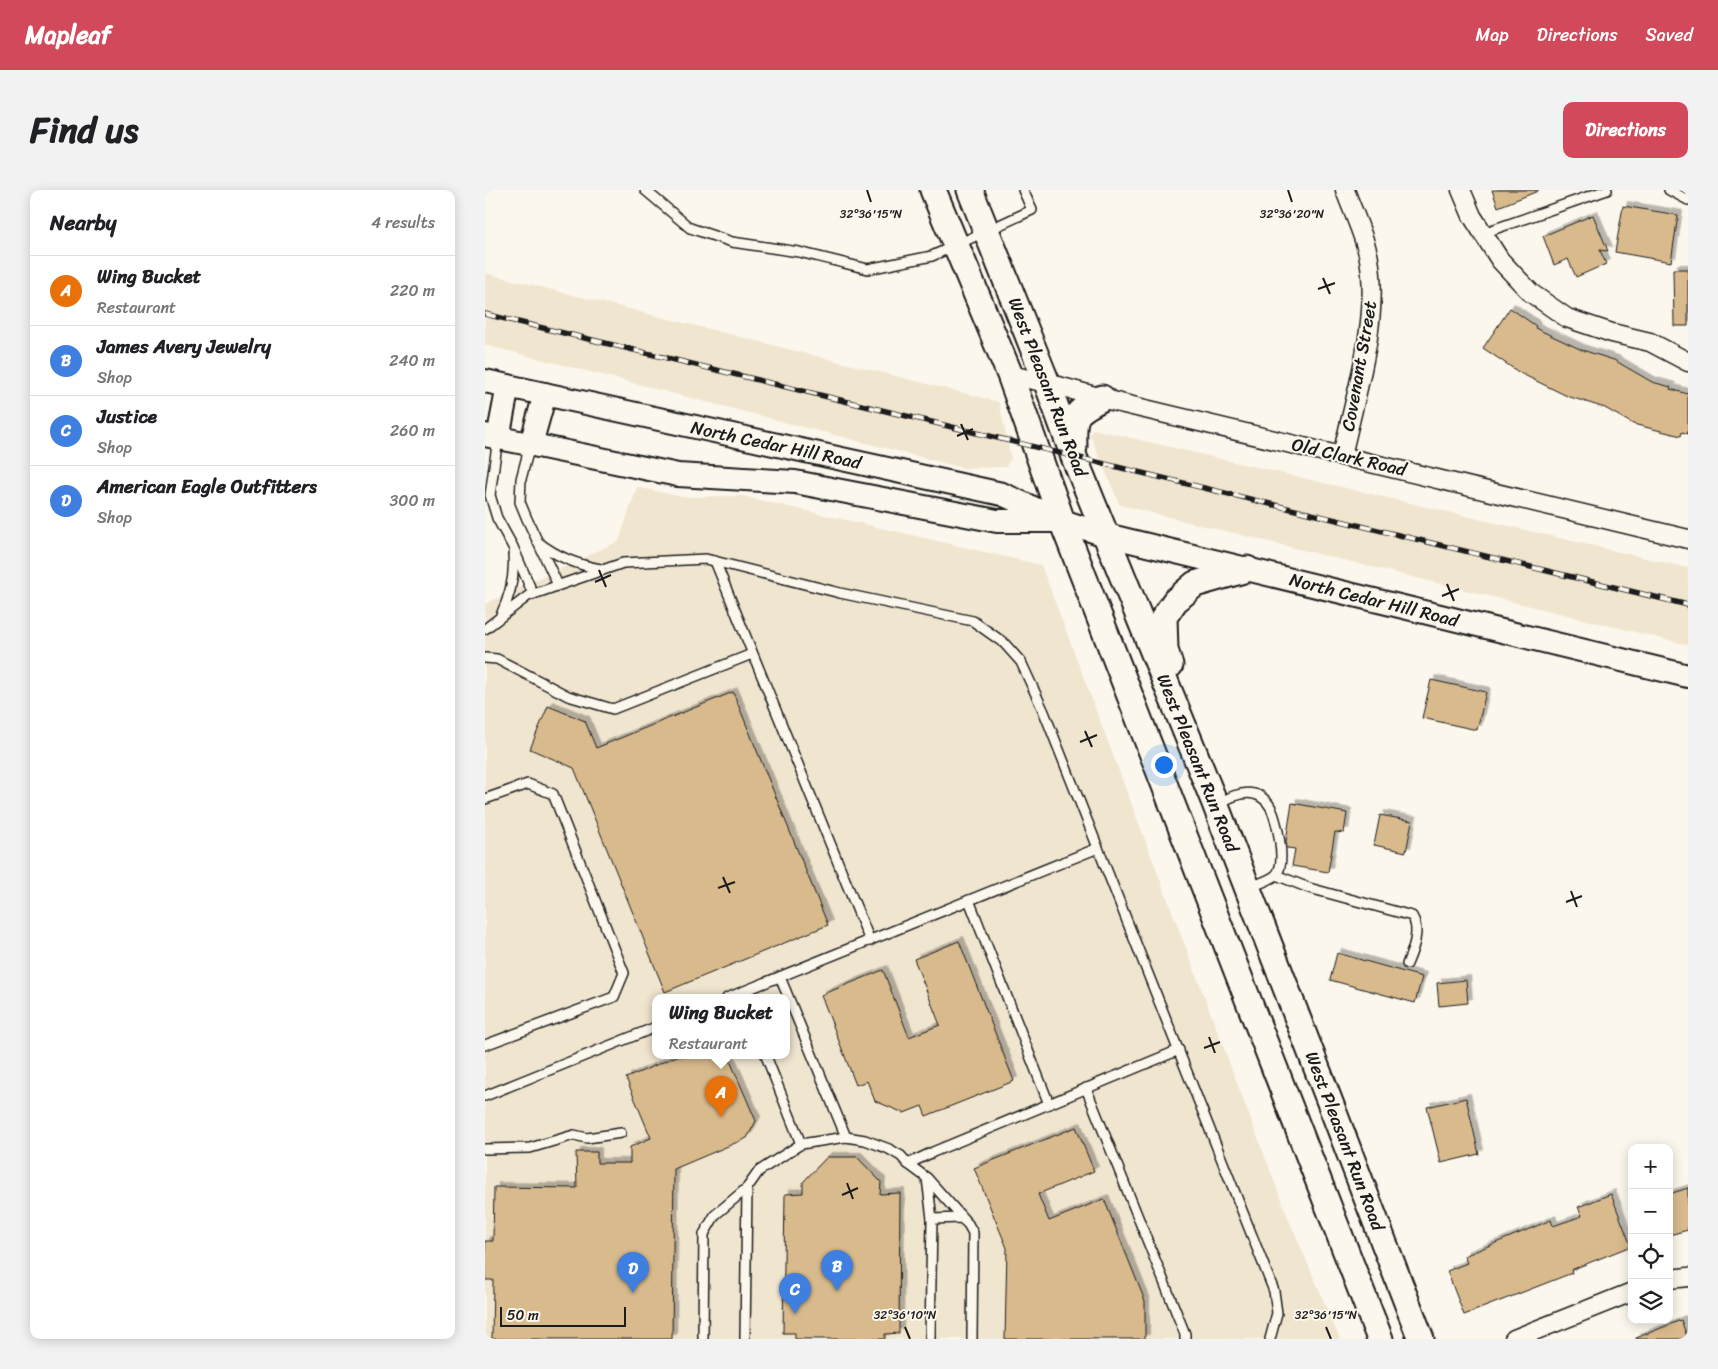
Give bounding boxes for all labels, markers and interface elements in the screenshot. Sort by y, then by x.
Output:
text: Mapleaf [25,14,111,56]
text: Map [1476,19,1509,51]
text: Directions [1537,19,1618,51]
text: Saved [1646,19,1693,51]
text: Find us [30,99,138,161]
button: Directions [1563,102,1688,158]
text: 32°36'15"N [840,203,903,225]
text: 32°36'20"N [1260,203,1325,225]
text: Nearby [50,204,116,242]
text: 4 results [371,208,435,237]
text: Wing Bucket [97,260,201,293]
text: A [61,276,71,305]
text: 220 m [390,276,435,305]
street label: West Pleasant Run Road [999,292,1098,483]
text: Restaurant [97,293,176,322]
street label: Covenant Street [1332,298,1386,434]
text: James Avery Jewelry [97,330,271,363]
text: B [61,346,71,375]
text: 240 m [389,346,435,375]
text: Shop [97,363,132,392]
text: Justice [97,400,157,433]
street label: North Cedar Hill Road [688,411,866,479]
text: C [61,416,71,445]
text: 260 m [390,416,435,445]
street label: Old Clark Road [1289,428,1411,486]
text: Shop [97,433,132,462]
text: American Eagle Outfitters [97,470,317,503]
text: D [61,486,71,515]
text: 300 m [390,486,435,515]
text: Shop [97,503,132,532]
street label: North Cedar Hill Road [1286,564,1463,637]
street label: West Pleasant Run Road [1148,669,1249,859]
your location [1151,752,1177,778]
popup [652,994,790,1059]
text: Wing Bucket [669,996,773,1029]
text: Restaurant [669,1029,748,1058]
street label: West Pleasant Run Road [1296,1046,1395,1237]
pin: A [705,1076,737,1117]
map controls [1628,1144,1673,1324]
button: + [1628,1144,1673,1189]
button: − [1628,1189,1673,1234]
button: locate [1628,1234,1673,1279]
pin: B [821,1250,853,1291]
pin: D [617,1252,649,1293]
pin: C [779,1273,811,1314]
button: layers [1628,1279,1673,1324]
text: 50 m [507,1303,539,1328]
scale bar [500,1304,626,1327]
text: 32°36'10"N [874,1304,937,1326]
text: 32°36'15"N [1295,1304,1358,1326]

